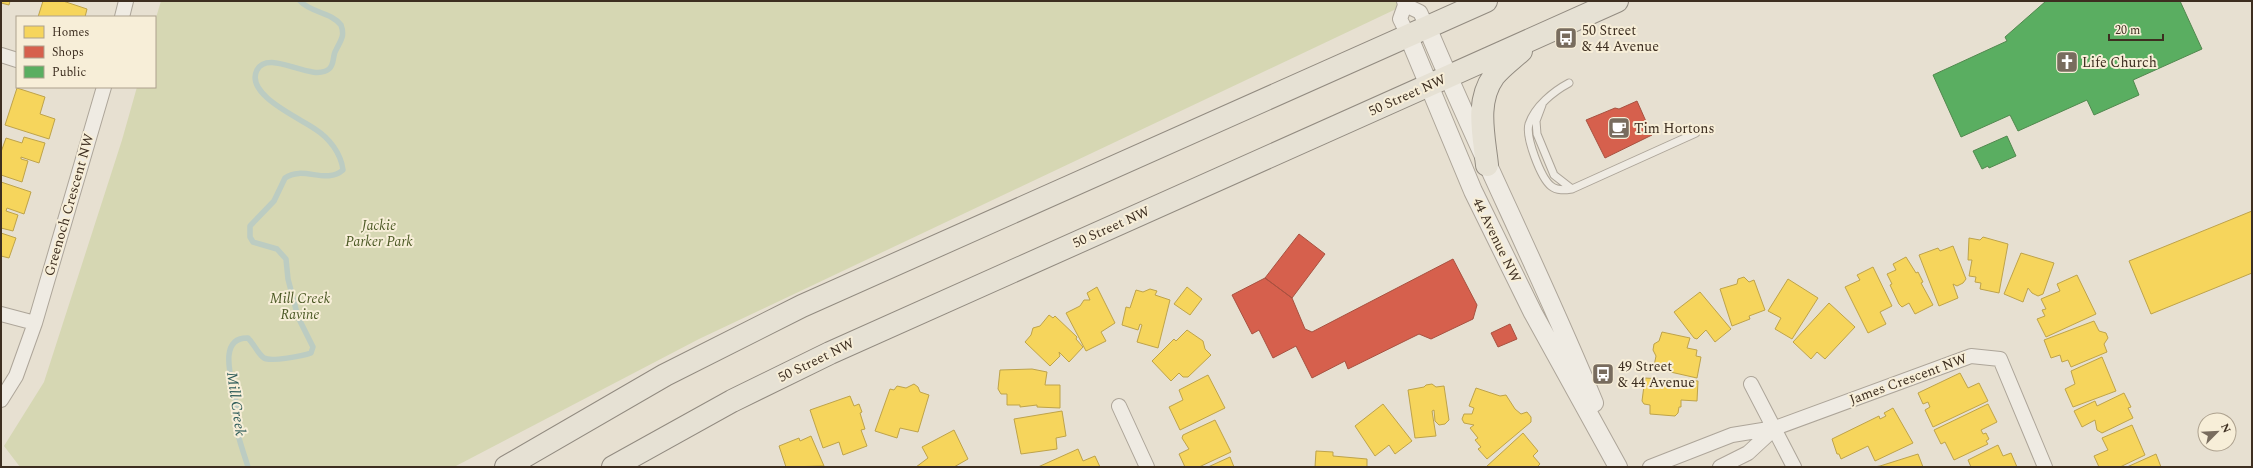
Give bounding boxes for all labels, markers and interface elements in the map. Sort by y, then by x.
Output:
legend [16,16,156,88]
scale bar [2109,16,2163,42]
place label: 50 Street & 44 Avenue [1582,20,1659,57]
text: 20 m [2115,21,2140,40]
text: Homes [52,23,90,42]
bus stop icon: 50 Street & 44 Avenue [1553,25,1579,51]
text: Shops [52,43,84,62]
church icon: Life Church [2054,49,2080,75]
place label: Life Church [2082,52,2157,73]
text: Public [52,63,86,82]
street label: 50 Street NW [1365,69,1449,121]
cafe icon: Tim Hortons [1606,115,1632,141]
place label: Tim Hortons [1634,118,1715,139]
street label: Greenoch Crescent NW [39,131,99,279]
street label: 44 Avenue NW [1467,194,1527,286]
street label: 50 Street NW [1069,201,1153,253]
park label: Jackie Parker Park [345,215,413,252]
park label: Mill Creek Ravine [270,288,331,325]
street label: 50 Street NW [774,332,858,388]
street label: James Crescent NW [1846,348,1970,410]
place label: 49 Street & 44 Avenue [1618,356,1695,393]
bus stop icon: 49 Street & 44 Avenue [1590,361,1616,387]
water label: Mill Creek [220,370,252,438]
north arrow [2197,412,2237,452]
text: N [2216,421,2235,436]

